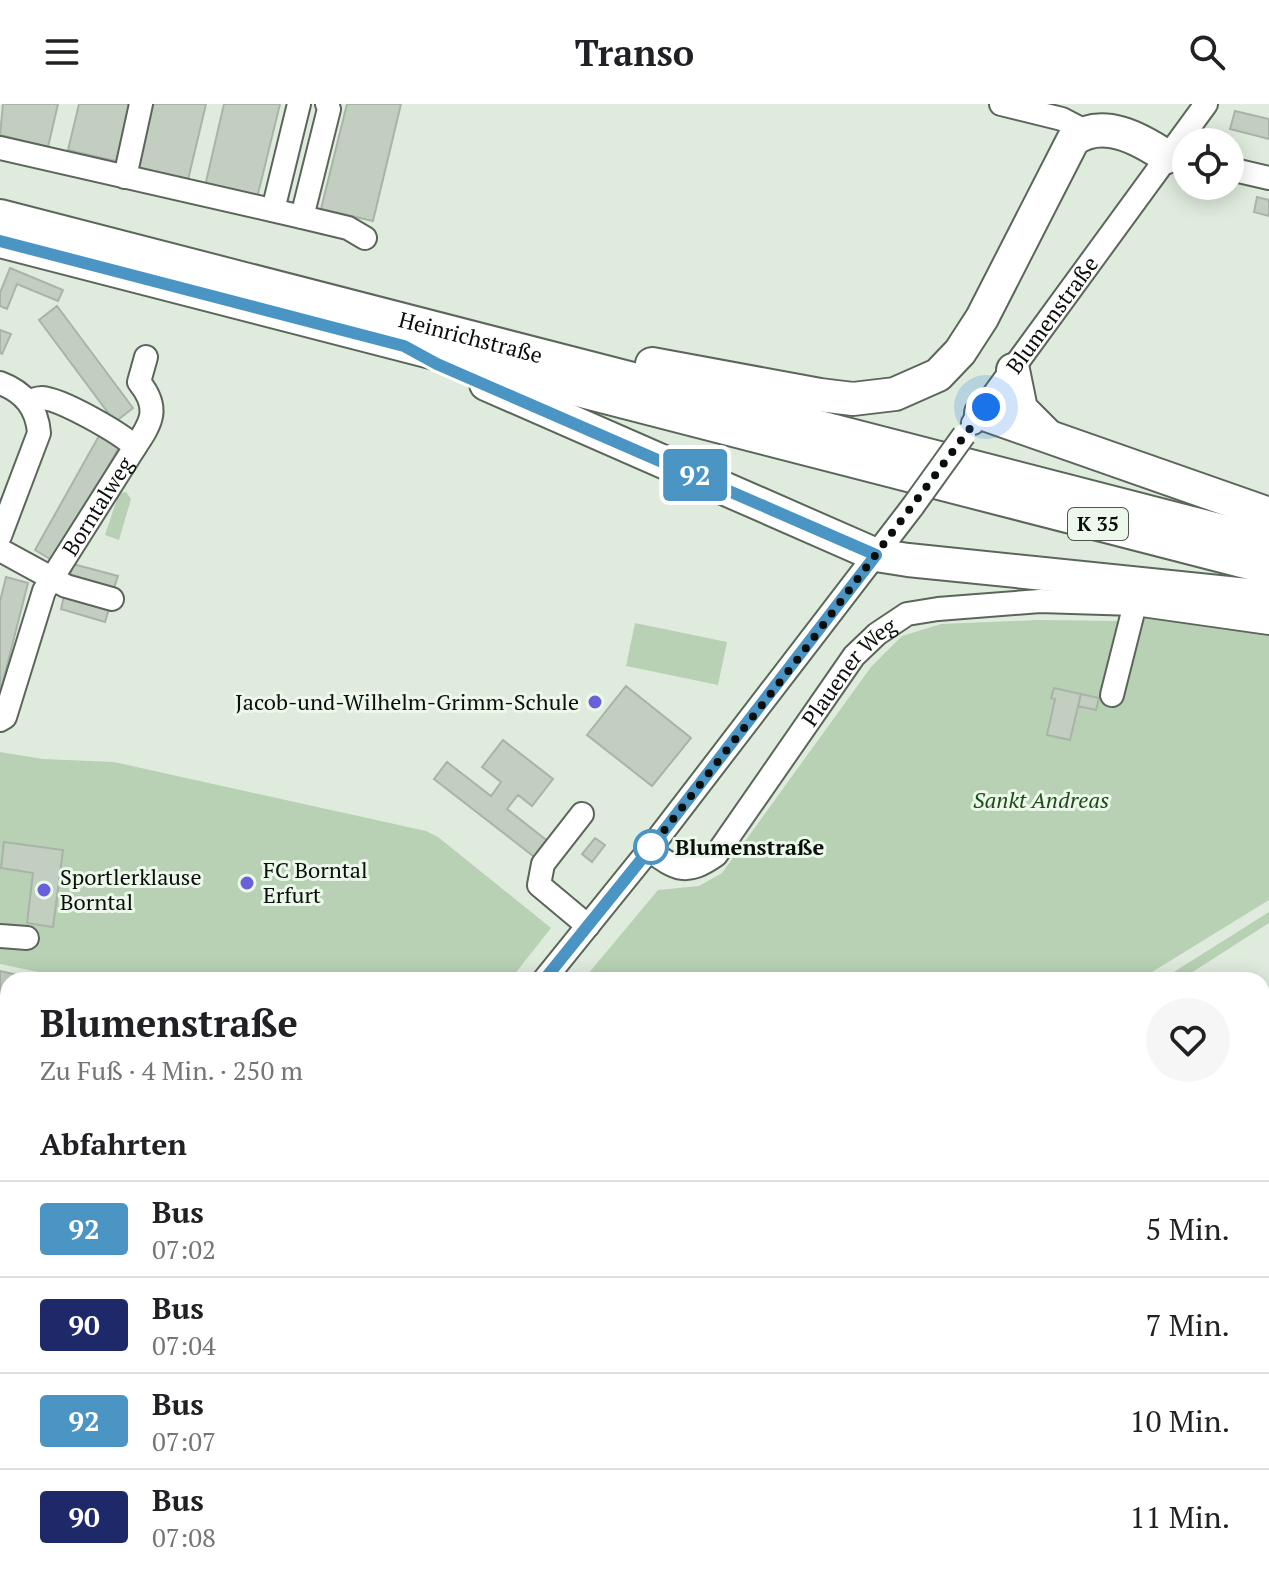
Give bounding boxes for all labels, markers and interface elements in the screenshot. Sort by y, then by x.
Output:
text: Transo [575,29,694,76]
icon: menu [40,30,84,74]
icon: search [1185,30,1229,74]
map controls [1172,128,1244,200]
button: locate [1172,128,1244,200]
street label: Blumenstraße [999,250,1104,379]
street label: Heinrichstraße [396,304,546,369]
your location [966,387,1006,427]
line badge: 92 [659,449,731,501]
street label: Borntalweg [55,451,139,561]
text: 92 [679,456,711,493]
road number: K 35 [1068,508,1128,540]
street label: Plauener Weg [795,610,902,732]
place label: Jacob-und-Wilhelm-Grimm-Schule [235,687,579,716]
marker: Jacob-und-Wilhelm-Grimm-Schule [586,693,604,711]
park label: Sankt Andreas [973,785,1109,814]
marker: Blumenstraße [634,830,668,864]
place label: Blumenstraße [675,832,824,861]
place label: FC Borntal Erfurt [263,855,368,909]
place label: Sportlerklause Borntal [60,862,201,916]
marker: FC Borntal Erfurt [238,874,256,892]
marker: Sportlerklause Borntal [35,881,53,899]
text: Blumenstraße [40,998,298,1048]
button: heart [1146,998,1230,1082]
text: Zu Fuß · 4 Min. · 250 m [40,1053,303,1087]
text: Abfahrten [40,1124,187,1164]
text: Bus [152,1192,204,1232]
text: 5 Min. [1145,1209,1230,1249]
text: 92 [68,1210,100,1247]
text: 07:02 [152,1232,216,1266]
text: Bus [152,1288,204,1328]
text: 7 Min. [1145,1305,1230,1345]
text: 90 [68,1306,100,1343]
text: 07:04 [152,1328,216,1362]
text: Bus [152,1384,204,1424]
text: 10 Min. [1130,1401,1230,1441]
text: 92 [68,1402,100,1439]
text: 07:07 [152,1424,216,1458]
text: Bus [152,1480,204,1520]
text: 11 Min. [1130,1497,1230,1537]
text: 90 [68,1498,100,1535]
text: 07:08 [152,1520,216,1554]

